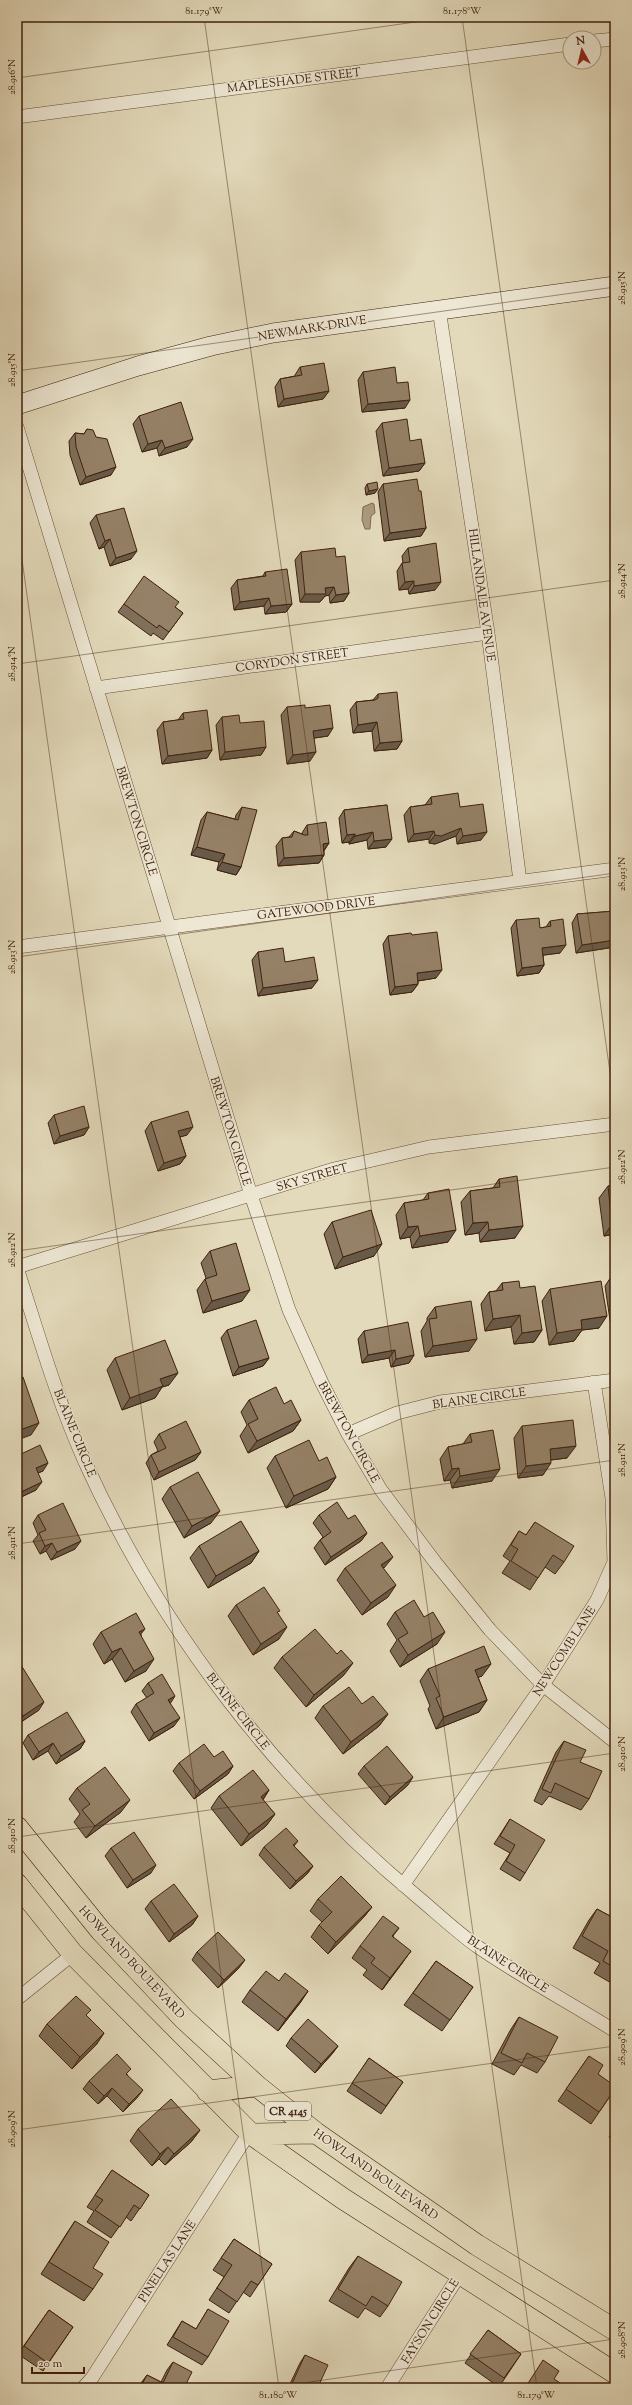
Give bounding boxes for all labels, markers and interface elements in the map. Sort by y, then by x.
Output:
text: 81.179°W [185,4,223,19]
text: 81.178°W [443,4,481,19]
north arrow [562,30,602,70]
text: N [574,33,586,50]
text: 28.916°N [5,59,20,95]
street label: MAPLESHADE STREET [226,64,363,98]
text: 28.915°N [615,271,630,305]
street label: NEWMARK DRIVE [257,311,369,346]
text: 28.915°N [5,353,20,387]
street label: HILLANDALE AVENUE [463,527,499,664]
text: 28.914°N [615,563,630,599]
street label: CORYDON STREET [234,644,351,678]
text: 28.914°N [5,646,20,682]
street label: BREWTON CIRCLE [111,764,161,879]
text: 28.913°N [615,857,630,891]
street label: GATEWOOD DRIVE [256,893,377,925]
text: 28.913°N [5,940,20,974]
street label: BREWTON CIRCLE [205,1074,255,1189]
text: 28.912°N [615,1149,630,1185]
street label: SKY STREET [274,1159,351,1197]
text: 28.912°N [5,1232,20,1268]
street label: BREWTON CIRCLE [313,1379,384,1487]
street label: BLAINE CIRCLE [431,1383,528,1414]
street label: BLAINE CIRCLE [48,1386,100,1481]
text: 28.911°N [615,1443,630,1477]
text: 28.911°N [5,1526,20,1560]
street label: NEWCOMB LANE [529,1602,601,1700]
street label: BLAINE CIRCLE [201,1669,274,1755]
text: 28.910°N [615,1736,630,1772]
text: 28.910°N [5,1818,20,1854]
street label: HOWLAND BOULEVARD [74,1902,189,2023]
street label: BLAINE CIRCLE [463,1932,552,1998]
text: 28.909°N [615,2028,630,2066]
road number: CR 4145 [265,2102,311,2120]
text: 28.909°N [5,2110,20,2148]
street label: HOWLAND BOULEVARD [309,2125,442,2225]
street label: PINELLAS LANE [134,2216,202,2306]
street label: FAYSON CIRCLE [397,2275,465,2368]
text: 28.908°N [615,2321,630,2359]
scale bar [32,2349,84,2375]
text: 20 m [38,2355,63,2373]
text: 81.180°W [259,2388,297,2403]
text: 81.179°W [517,2388,555,2403]

